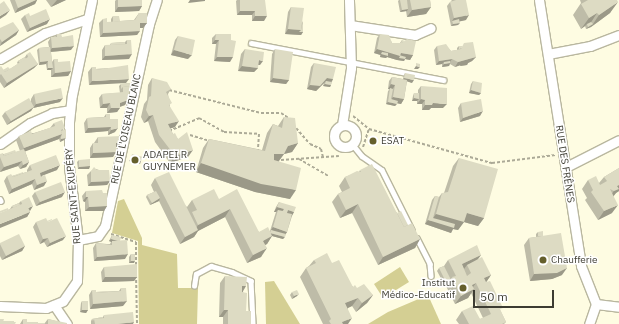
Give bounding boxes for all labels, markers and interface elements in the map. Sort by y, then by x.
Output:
street label: RUE DE L'OISEAU BLANC [108,73,144,185]
street label: RUE DES FRÊNES [553,124,577,204]
place label: ESAT [381,135,404,147]
marker: ESAT [368,136,378,146]
street label: RUE SAINT-EXUPÉRY [63,147,83,245]
place label: ADAPEI R GUYNEMER [143,148,196,172]
marker: ADAPEI R GUYNEMER [130,155,140,165]
place label: Chaufferie [551,254,597,266]
marker: Chaufferie [538,255,548,265]
place label: Institut Médico-Educatif [382,276,455,300]
scale bar [475,282,556,308]
marker: Institut Médico-Educatif [458,283,468,293]
text: 50 m [480,289,508,304]

